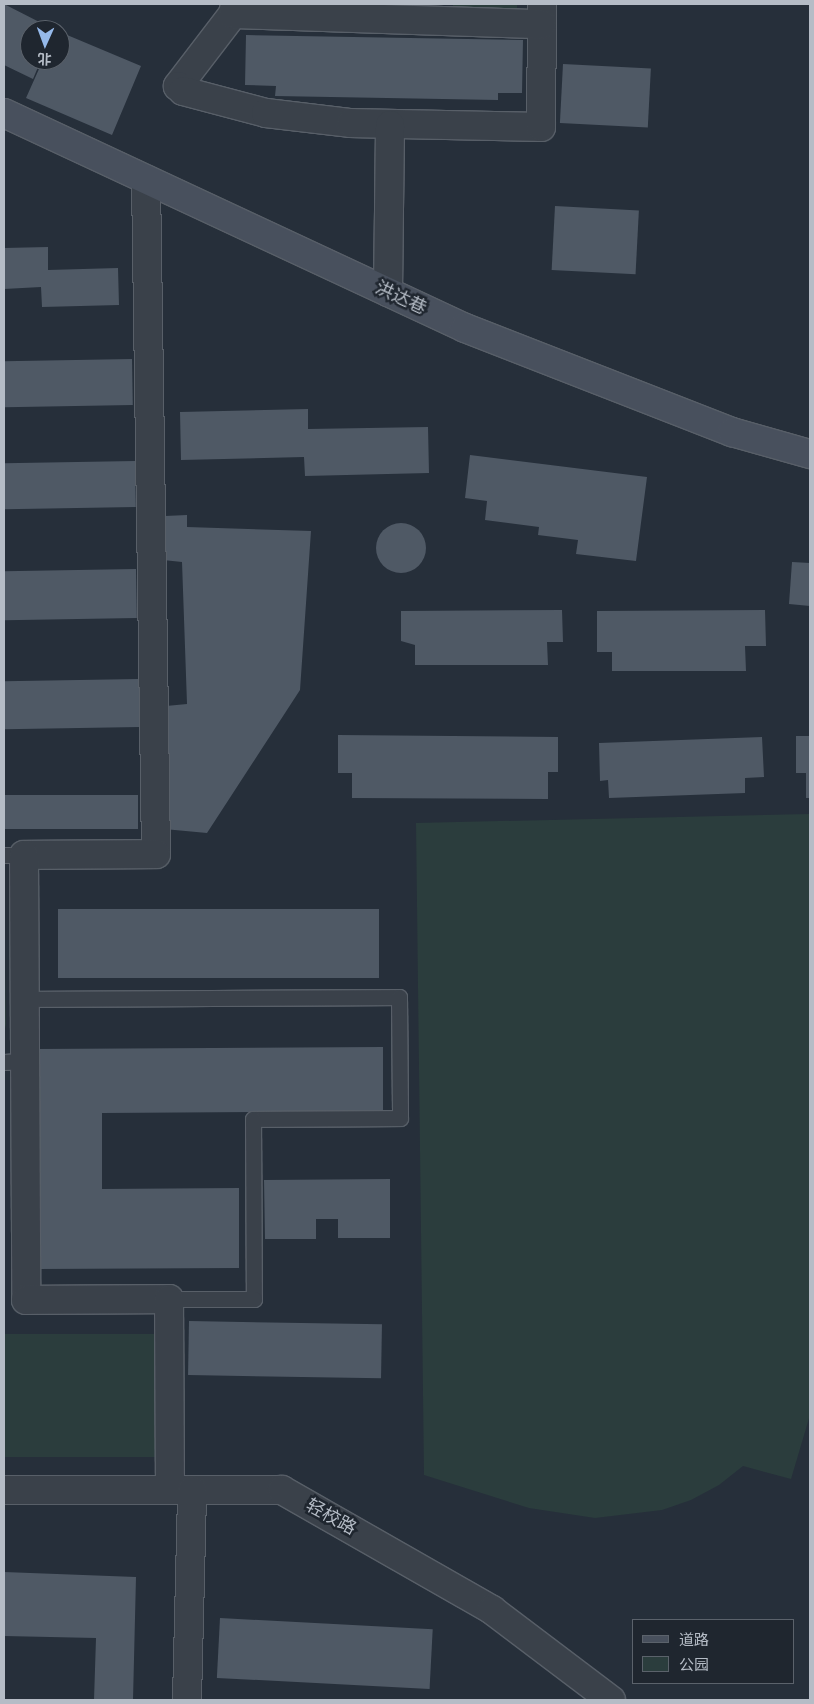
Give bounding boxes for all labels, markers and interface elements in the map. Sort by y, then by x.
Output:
north arrow [20,20,70,70]
text: 北 [37,51,52,67]
street label: 洪达巷 [372,277,430,319]
street label: 轻校路 [302,1494,360,1540]
legend [632,1619,794,1684]
text: 道路 [679,1631,709,1648]
text: 公园 [679,1656,709,1673]

